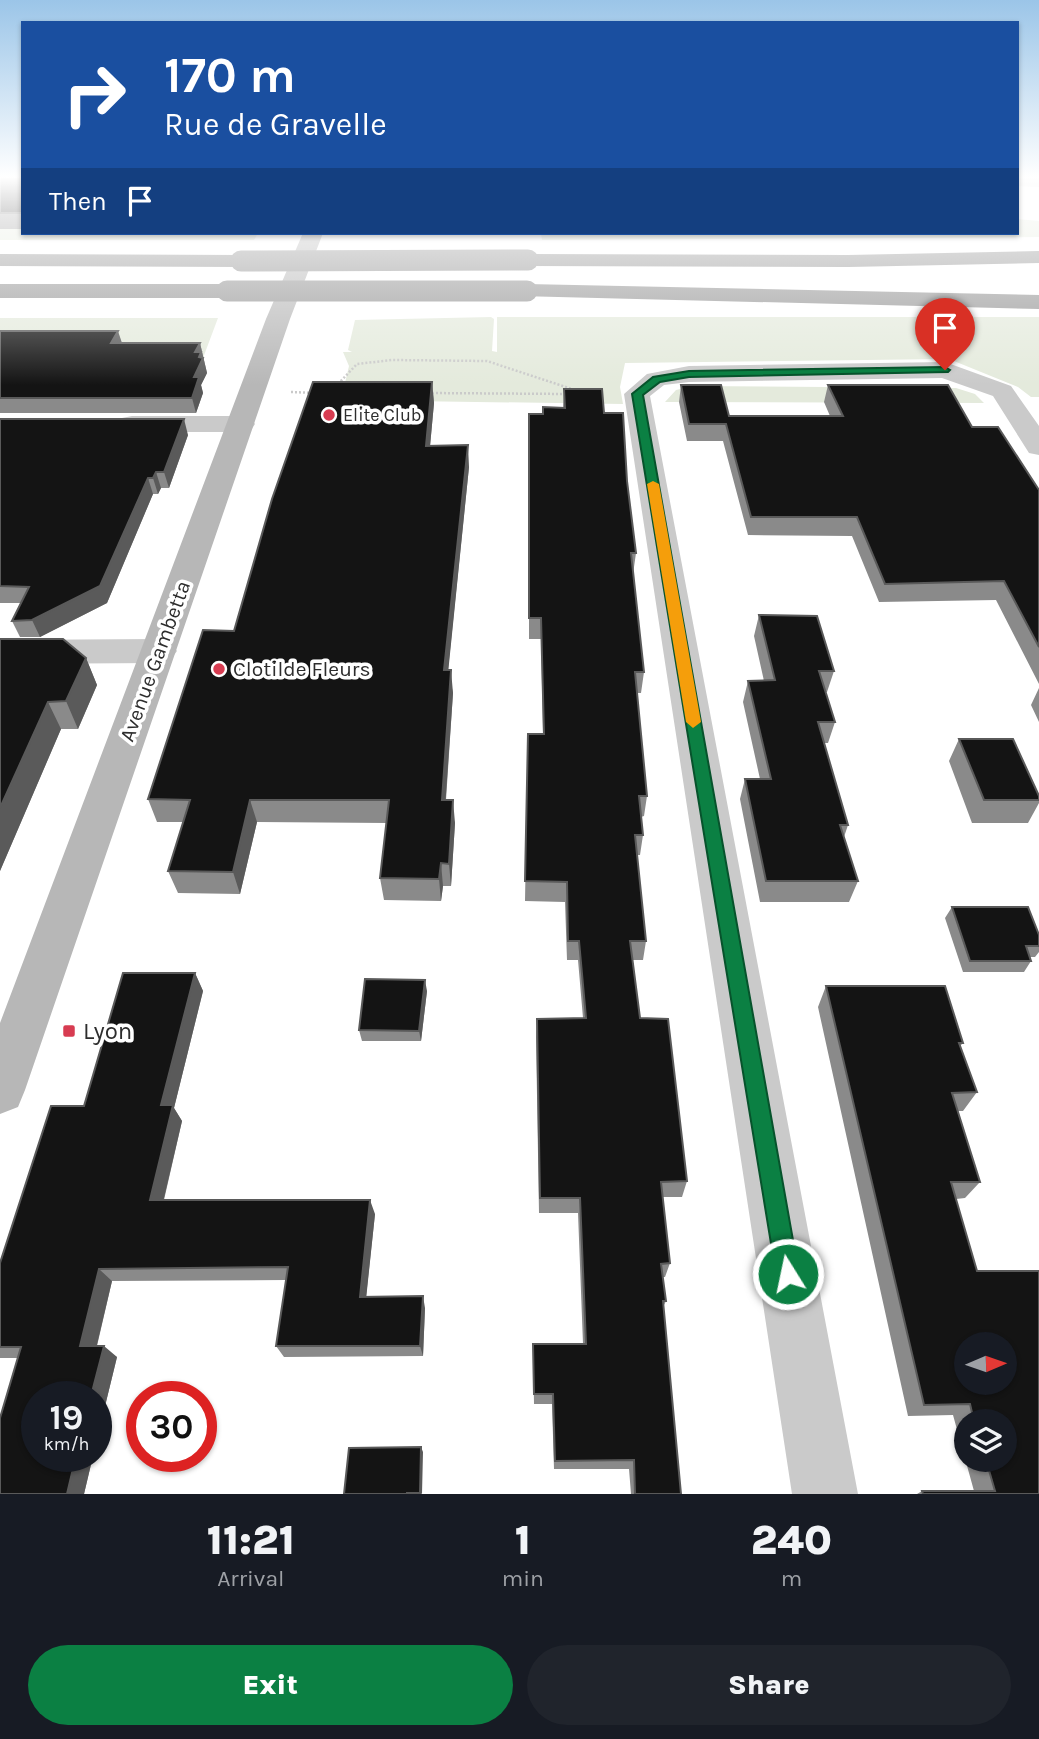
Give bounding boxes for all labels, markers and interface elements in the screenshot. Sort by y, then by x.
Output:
text: 170 m [164,47,296,104]
icon: right [49,49,140,140]
text: Rue de Gravelle [164,106,387,143]
icon: arrive [121,182,159,220]
text: Then [49,186,107,217]
pin [915,298,975,370]
icon: arrive [926,309,964,347]
place label: Elite Club [343,404,421,426]
marker: Elite Club [321,407,337,423]
street label: Avenue Gambetta [115,577,195,745]
place label: Clotilde Fleurs [233,657,371,681]
marker: Clotilde Fleurs [211,661,227,677]
place label: Lyon [83,1017,132,1045]
marker: Lyon [61,1023,77,1039]
position arrow [751,1237,825,1311]
north arrow [954,1332,1017,1395]
map controls [954,1332,1017,1472]
speed limit sign: 30 [126,1381,217,1472]
text: 19 [50,1397,83,1438]
button: layers [954,1409,1017,1472]
text: km/h [44,1433,89,1455]
text: 11:21 [207,1515,295,1565]
text: 1 [515,1515,531,1565]
text: 240 [751,1515,832,1565]
text: Arrival [217,1565,284,1592]
text: min [502,1565,544,1592]
text: m [781,1565,802,1592]
button: Exit [28,1645,513,1725]
button: Share [527,1645,1011,1725]

